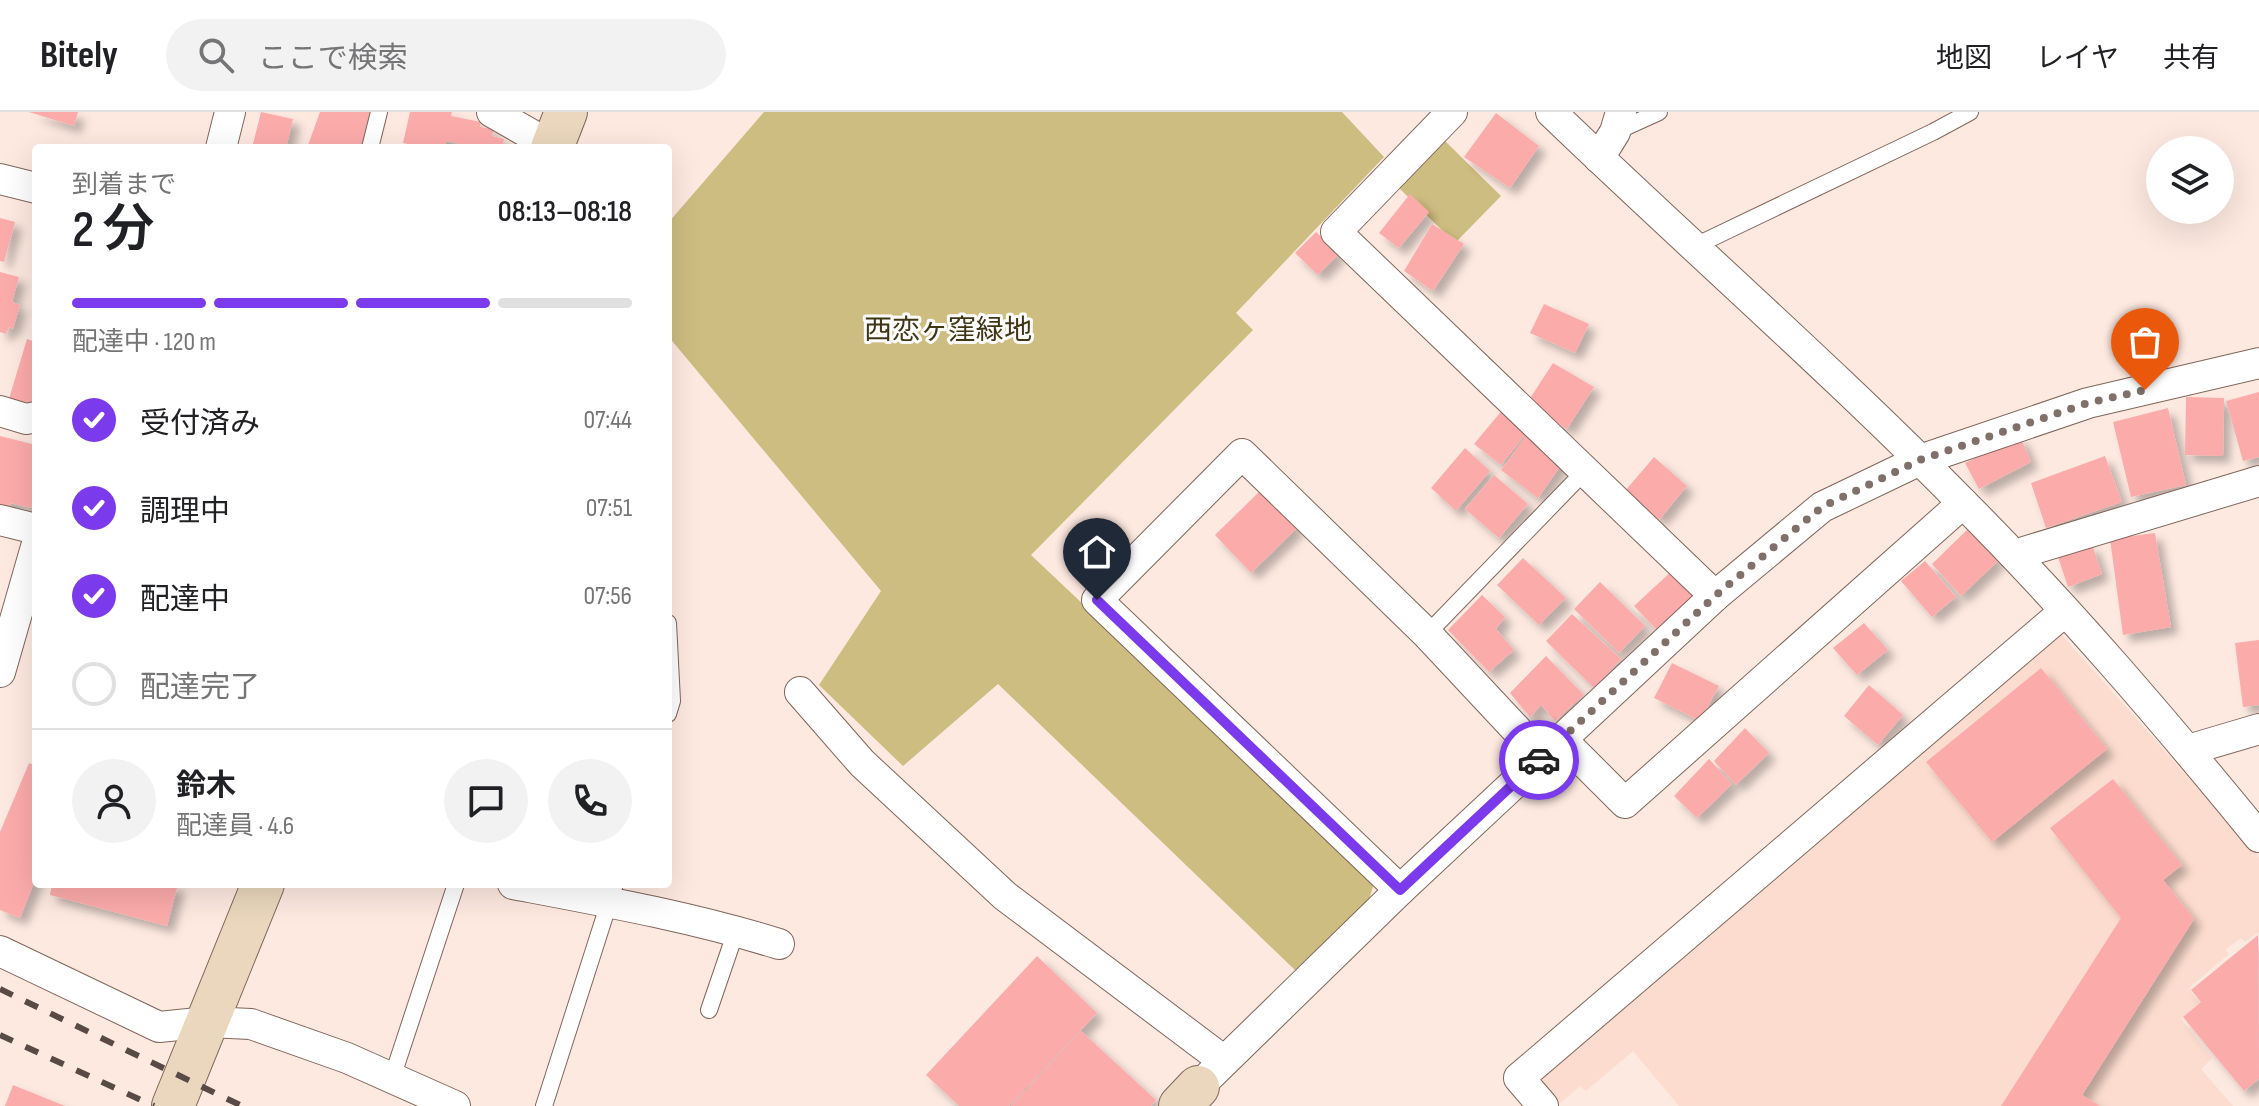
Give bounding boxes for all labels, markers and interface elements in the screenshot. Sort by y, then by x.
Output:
search box [166,19,726,91]
text: Bitely [40,33,118,78]
icon: search [194,33,238,77]
text: ここで検索 [258,41,408,77]
text: 地図 [1936,42,1992,75]
text: レイヤ [2036,42,2119,75]
text: 共有 [2163,42,2219,75]
map controls [2146,136,2234,224]
button: layers [2146,136,2234,224]
text: 到着まで [72,170,176,201]
text: 08:13–08:18 [498,194,632,230]
text: 2 分 [72,199,154,262]
pin [2111,308,2179,390]
park label: 西恋ヶ窪緑地 [864,314,1032,347]
icon: bag [2123,320,2167,364]
text: 配達中 · 120 m [72,327,216,358]
icon: check [72,398,116,442]
text: 07:44 [583,405,632,436]
text: 受付済み [140,406,260,442]
icon: check [72,486,116,530]
text: 07:51 [586,493,632,524]
text: 調理中 [140,494,230,530]
pin [1063,518,1131,600]
icon: home [1075,530,1119,574]
icon: check [72,574,116,618]
text: 07:56 [584,581,632,612]
text: 配達中 [140,582,230,618]
text: 配達完了 [140,670,260,706]
courier [1499,720,1579,800]
icon: car [1517,738,1561,782]
button: person [72,759,156,843]
button: chat [444,759,528,843]
button: phone [548,759,632,843]
text: 鈴木 [176,768,236,804]
text: 配達員 · 4.6 [176,811,294,842]

